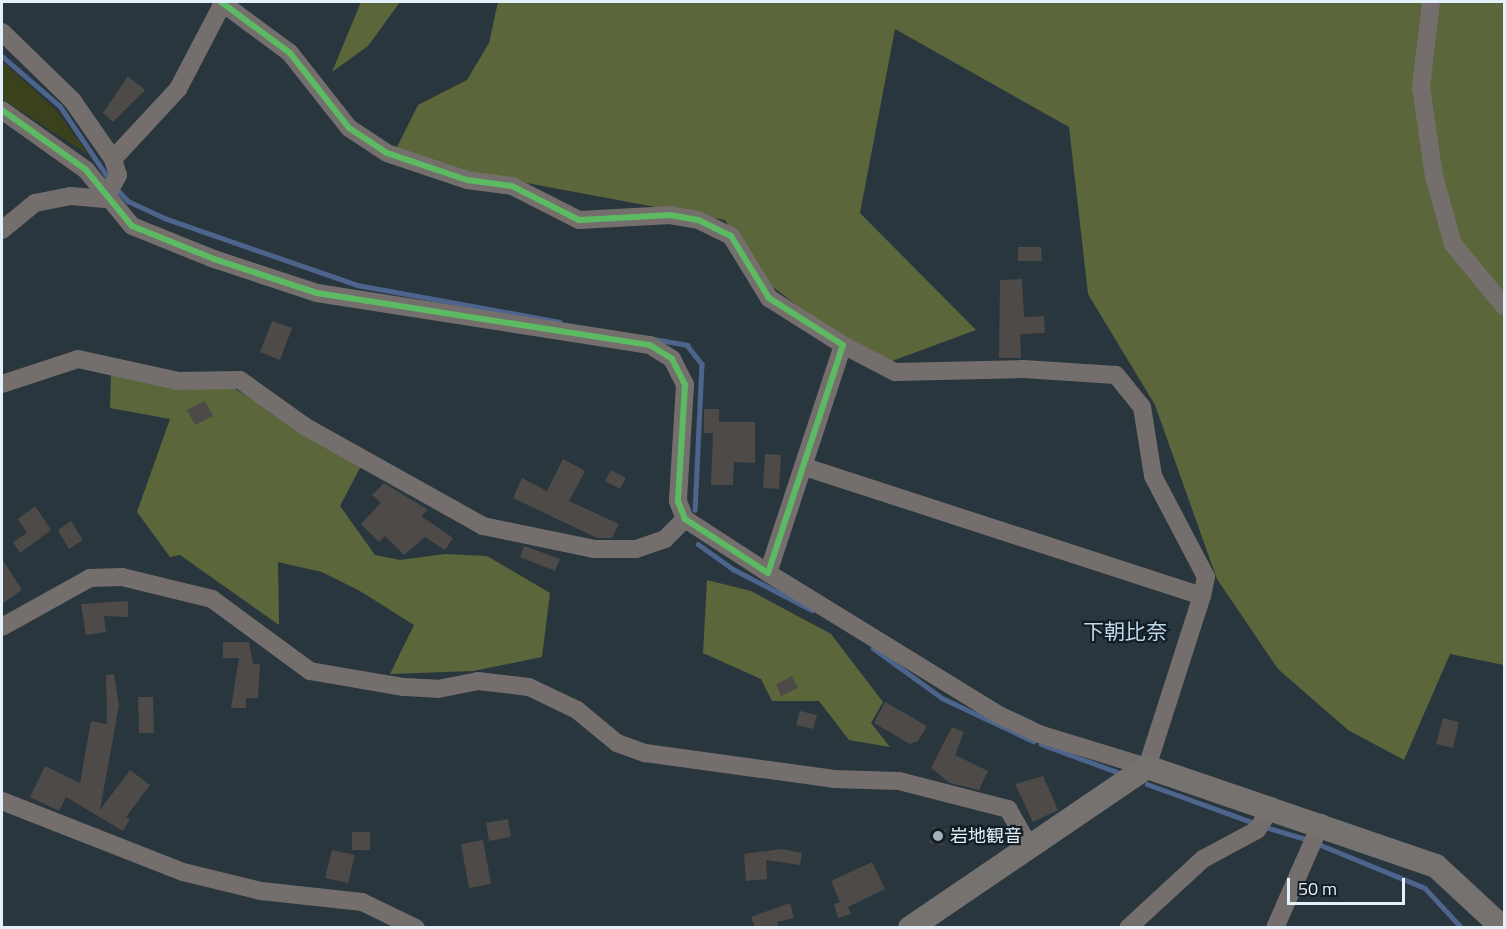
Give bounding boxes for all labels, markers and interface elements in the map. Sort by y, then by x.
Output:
district label: 下朝比奈 [1083,618,1167,644]
place label: 岩地観音 [950,825,1022,847]
marker: 岩地観音 [931,829,945,843]
scale bar [1290,866,1408,904]
text: 50 m [1298,875,1337,902]

